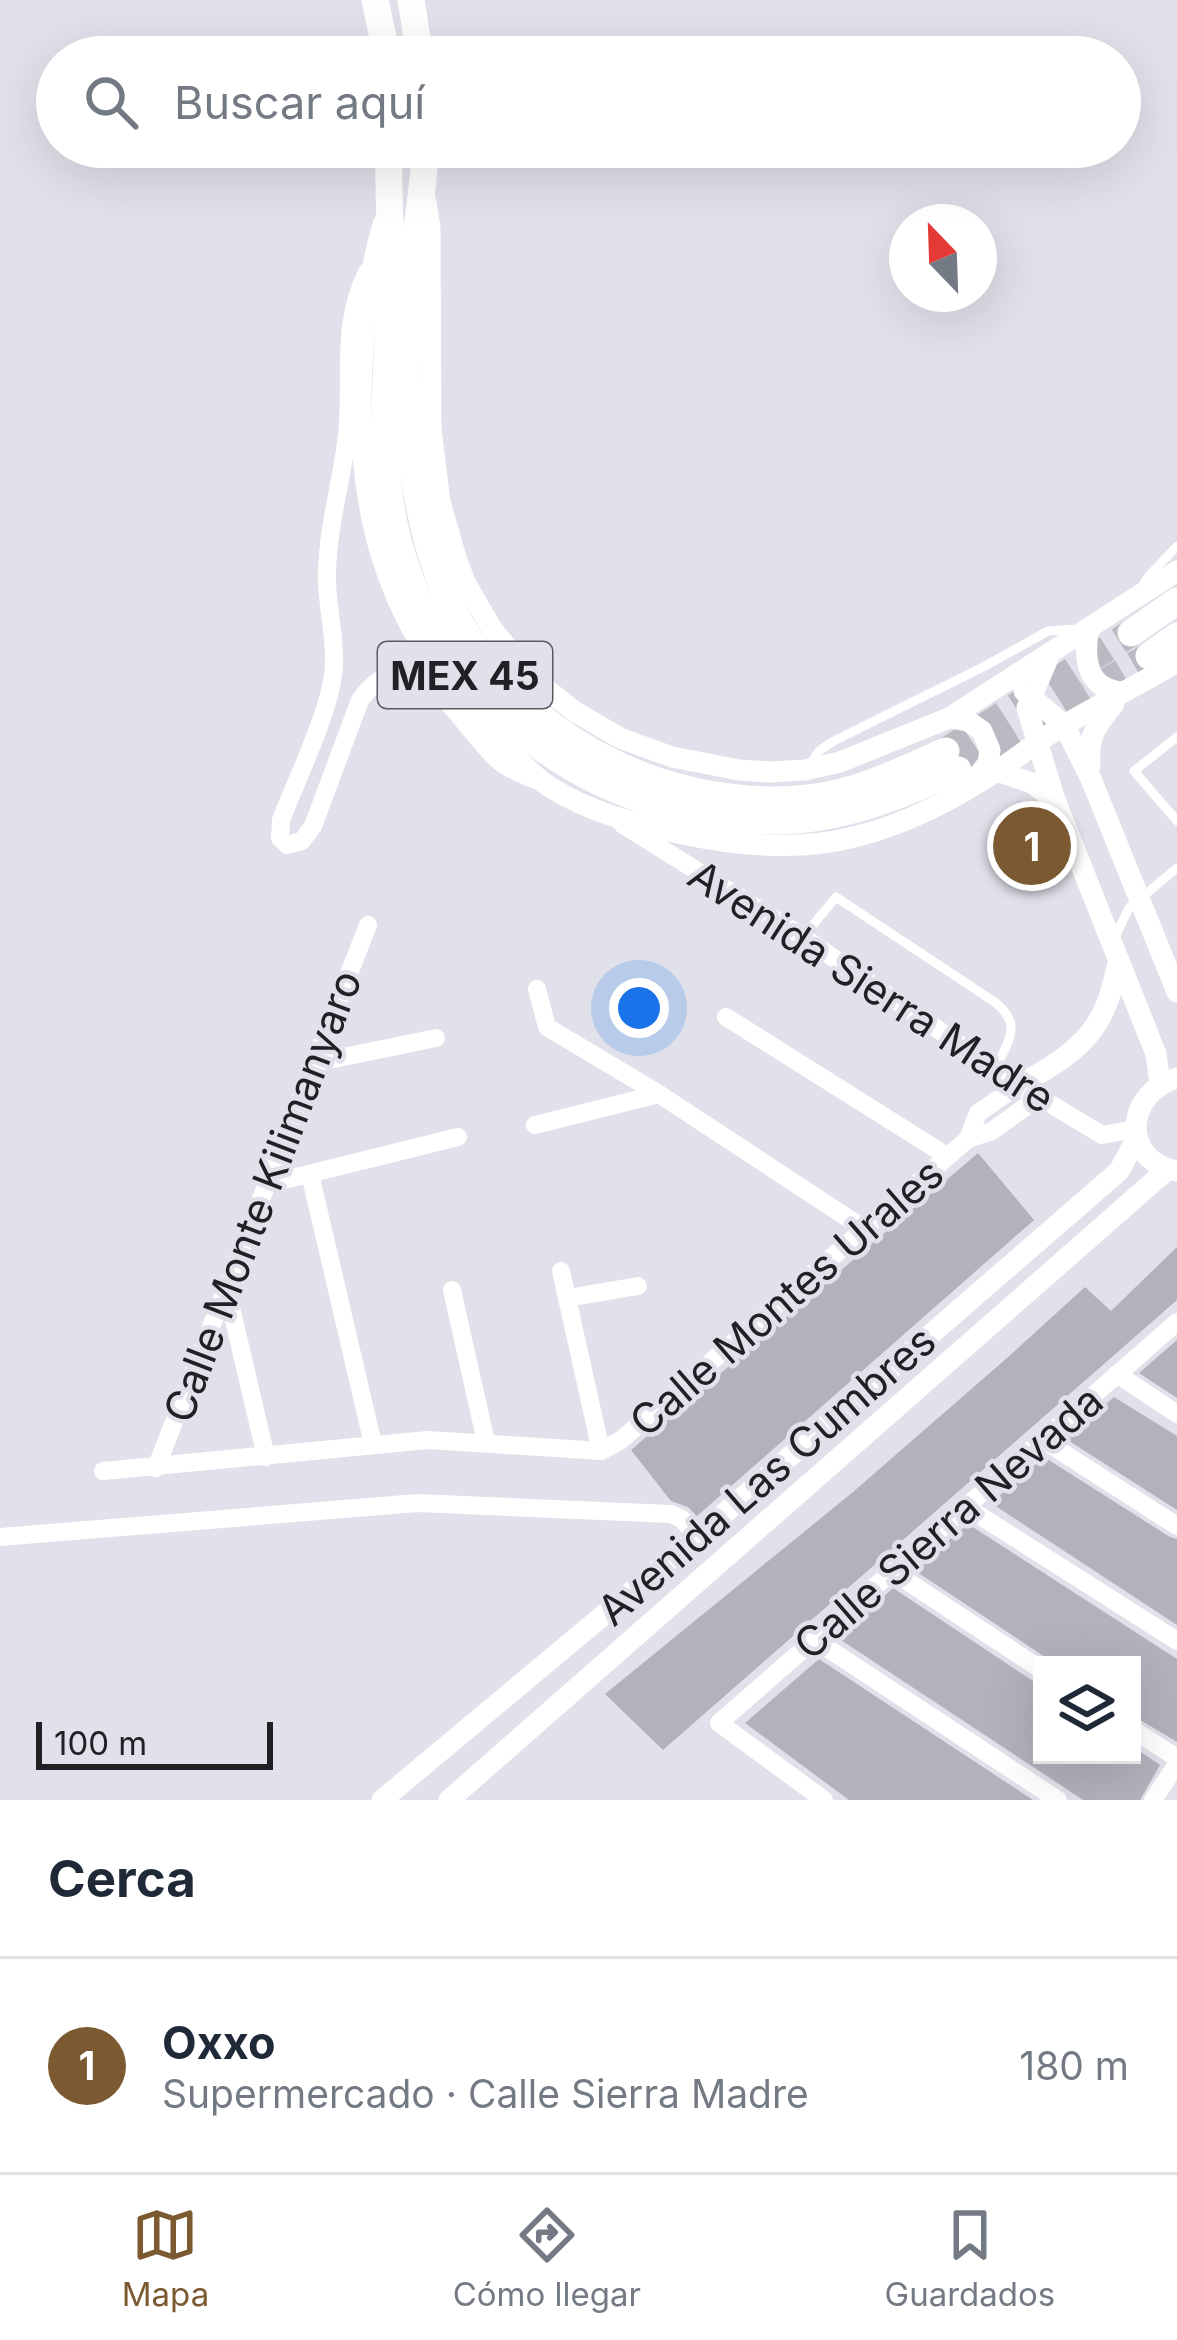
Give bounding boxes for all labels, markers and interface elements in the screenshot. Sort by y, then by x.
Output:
search box [36,36,1141,168]
icon: search [78,69,144,135]
text: Buscar aquí [174,75,425,130]
north arrow [889,204,997,312]
road number: MEX 45 [378,642,552,708]
pin: 1 [993,801,1071,891]
street label: Avenida Sierra Madre [680,849,1064,1123]
street label: Calle Monte Kilimanyaro [152,963,372,1429]
your location [609,978,669,1038]
street label: Calle Montes Urales [619,1147,953,1447]
street label: Avenida Las Cumbres [587,1315,945,1635]
street label: Calle Sierra Nevada [783,1374,1113,1670]
map controls [1033,1656,1141,1764]
button: layers [1033,1656,1141,1764]
scale bar [36,1716,273,1769]
text: 100 m [54,1723,147,1763]
text: Cerca [48,1848,196,1909]
text: Oxxo [162,2015,276,2070]
text: 1 [79,2042,95,2089]
text: 180 m [1019,2042,1129,2089]
text: Supermercado · Calle Sierra Madre [162,2070,809,2117]
tab: Mapa [122,2202,209,2314]
tab: Cómo llegar [453,2202,641,2314]
tab: Guardados [885,2202,1055,2314]

